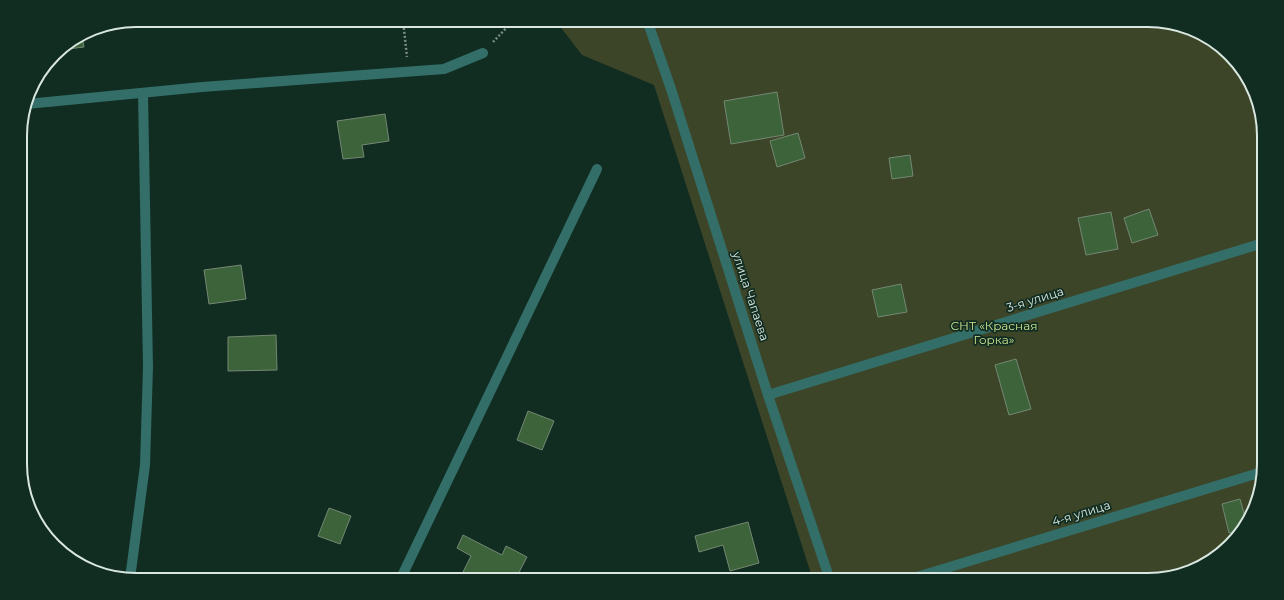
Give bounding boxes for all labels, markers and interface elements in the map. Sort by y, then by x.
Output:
street label: улица Чапаева [729,249,772,343]
street label: 3-я улица [1005,283,1065,315]
park label: СНТ «Красная Горка» [951,318,1037,347]
street label: 4-я улица [1050,497,1112,529]

